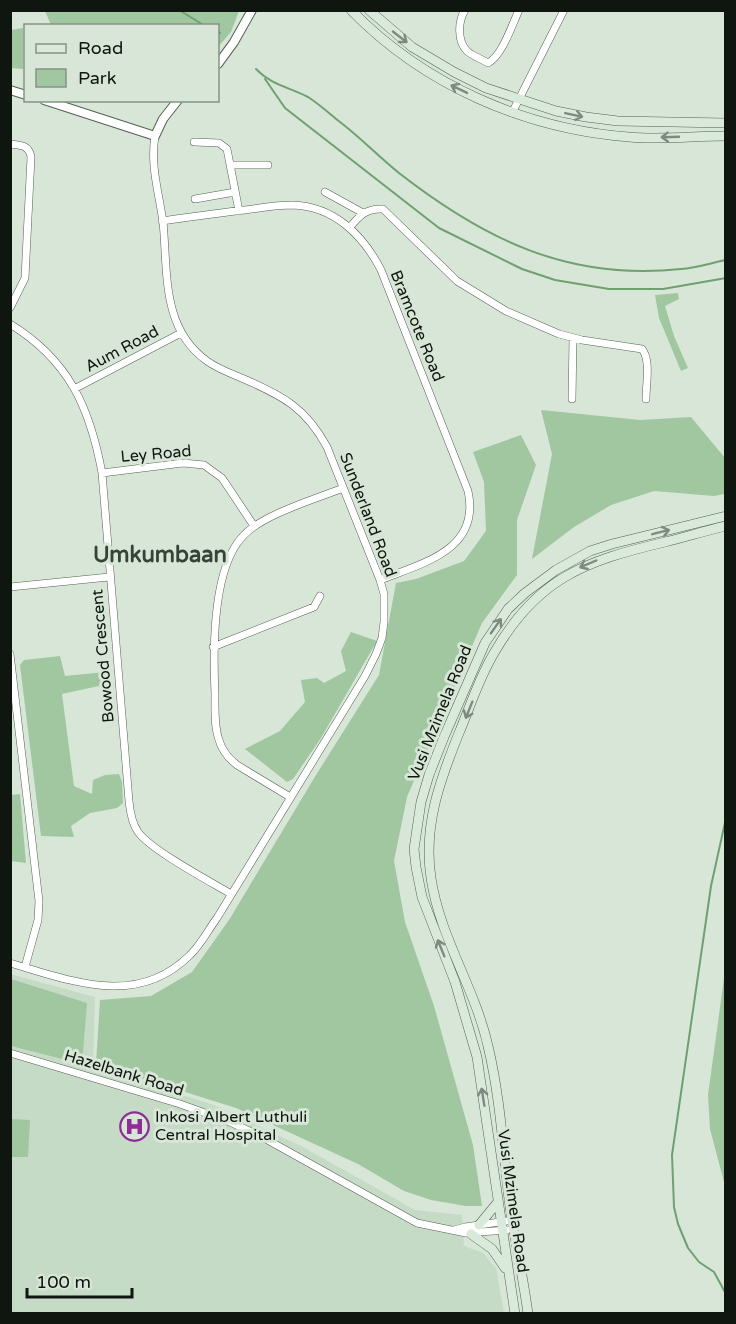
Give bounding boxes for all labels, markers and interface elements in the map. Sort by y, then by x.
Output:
legend [24,24,219,102]
one-way arrow [392,30,408,43]
text: Road [78,37,123,59]
text: Park [78,67,117,89]
one-way arrow [450,83,468,95]
one-way arrow [564,110,584,121]
one-way arrow [660,131,680,142]
street label: Bramcote Road [386,267,448,385]
street label: Aum Road [82,321,162,377]
street label: Ley Road [120,441,192,467]
street label: Sunderland Road [335,450,401,580]
one-way arrow [651,526,670,538]
district label: Umkumbaan [93,542,227,568]
one-way arrow [580,559,598,570]
street label: Bowood Crescent [87,589,119,723]
one-way arrow [490,619,502,635]
street label: Vusi Mzimela Road [404,642,476,784]
one-way arrow [463,701,474,719]
one-way arrow [435,939,446,958]
street label: Hazelbank Road [62,1045,186,1101]
one-way arrow [477,1088,488,1108]
place label: Inkosi Albert Luthuli Central Hospital [155,1107,307,1145]
hospital icon: Inkosi Albert Luthuli Central Hospital [118,1110,150,1142]
street label: Vusi Mzimela Road [493,1128,533,1274]
scale bar [27,1261,132,1299]
text: 100 m [36,1271,91,1293]

